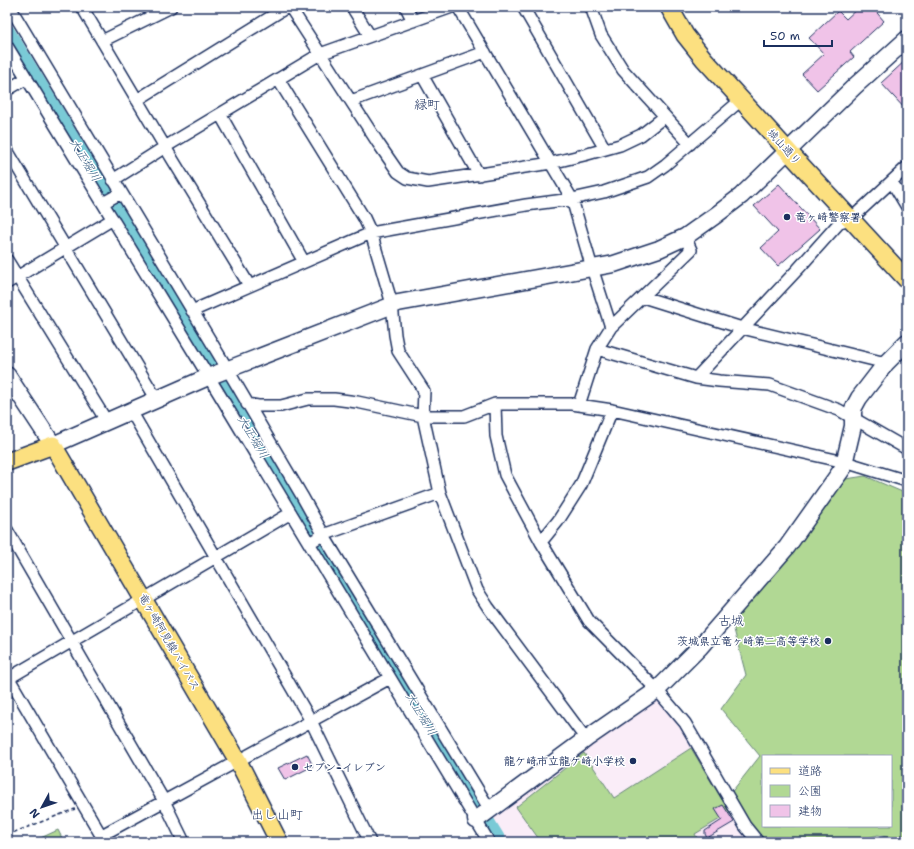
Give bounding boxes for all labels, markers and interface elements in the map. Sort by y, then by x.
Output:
scale bar [764,22,832,48]
text: 50 m [770,28,800,44]
district label: 緑町 [414,96,440,113]
street label: 城山通り [764,126,804,168]
water label: 大正堀川 [66,135,104,185]
place label: 竜ヶ崎警察署 [795,210,861,225]
marker: 竜ヶ崎警察署 [782,212,792,222]
water label: 大正堀川 [234,412,272,462]
street label: 竜ヶ崎阿見線バイパス [135,591,203,693]
district label: 古城 [718,612,744,629]
place label: 茨城県立竜ヶ崎第二高等学校 [677,634,820,649]
marker: 茨城県立竜ヶ崎第二高等学校 [823,636,833,646]
water label: 大正堀川 [402,689,440,739]
place label: 龍ケ崎市立龍ケ崎小学校 [504,754,625,769]
legend [762,755,892,827]
marker: 龍ケ崎市立龍ケ崎小学校 [628,756,638,766]
place label: セブン-イレブン [303,760,386,775]
marker: セブン-イレブン [290,762,300,772]
text: 道路 [798,763,822,779]
text: 公園 [798,783,822,799]
north arrow [22,787,62,827]
text: 建物 [798,803,822,819]
text: N [26,805,43,821]
district label: 出し山町 [251,806,303,823]

